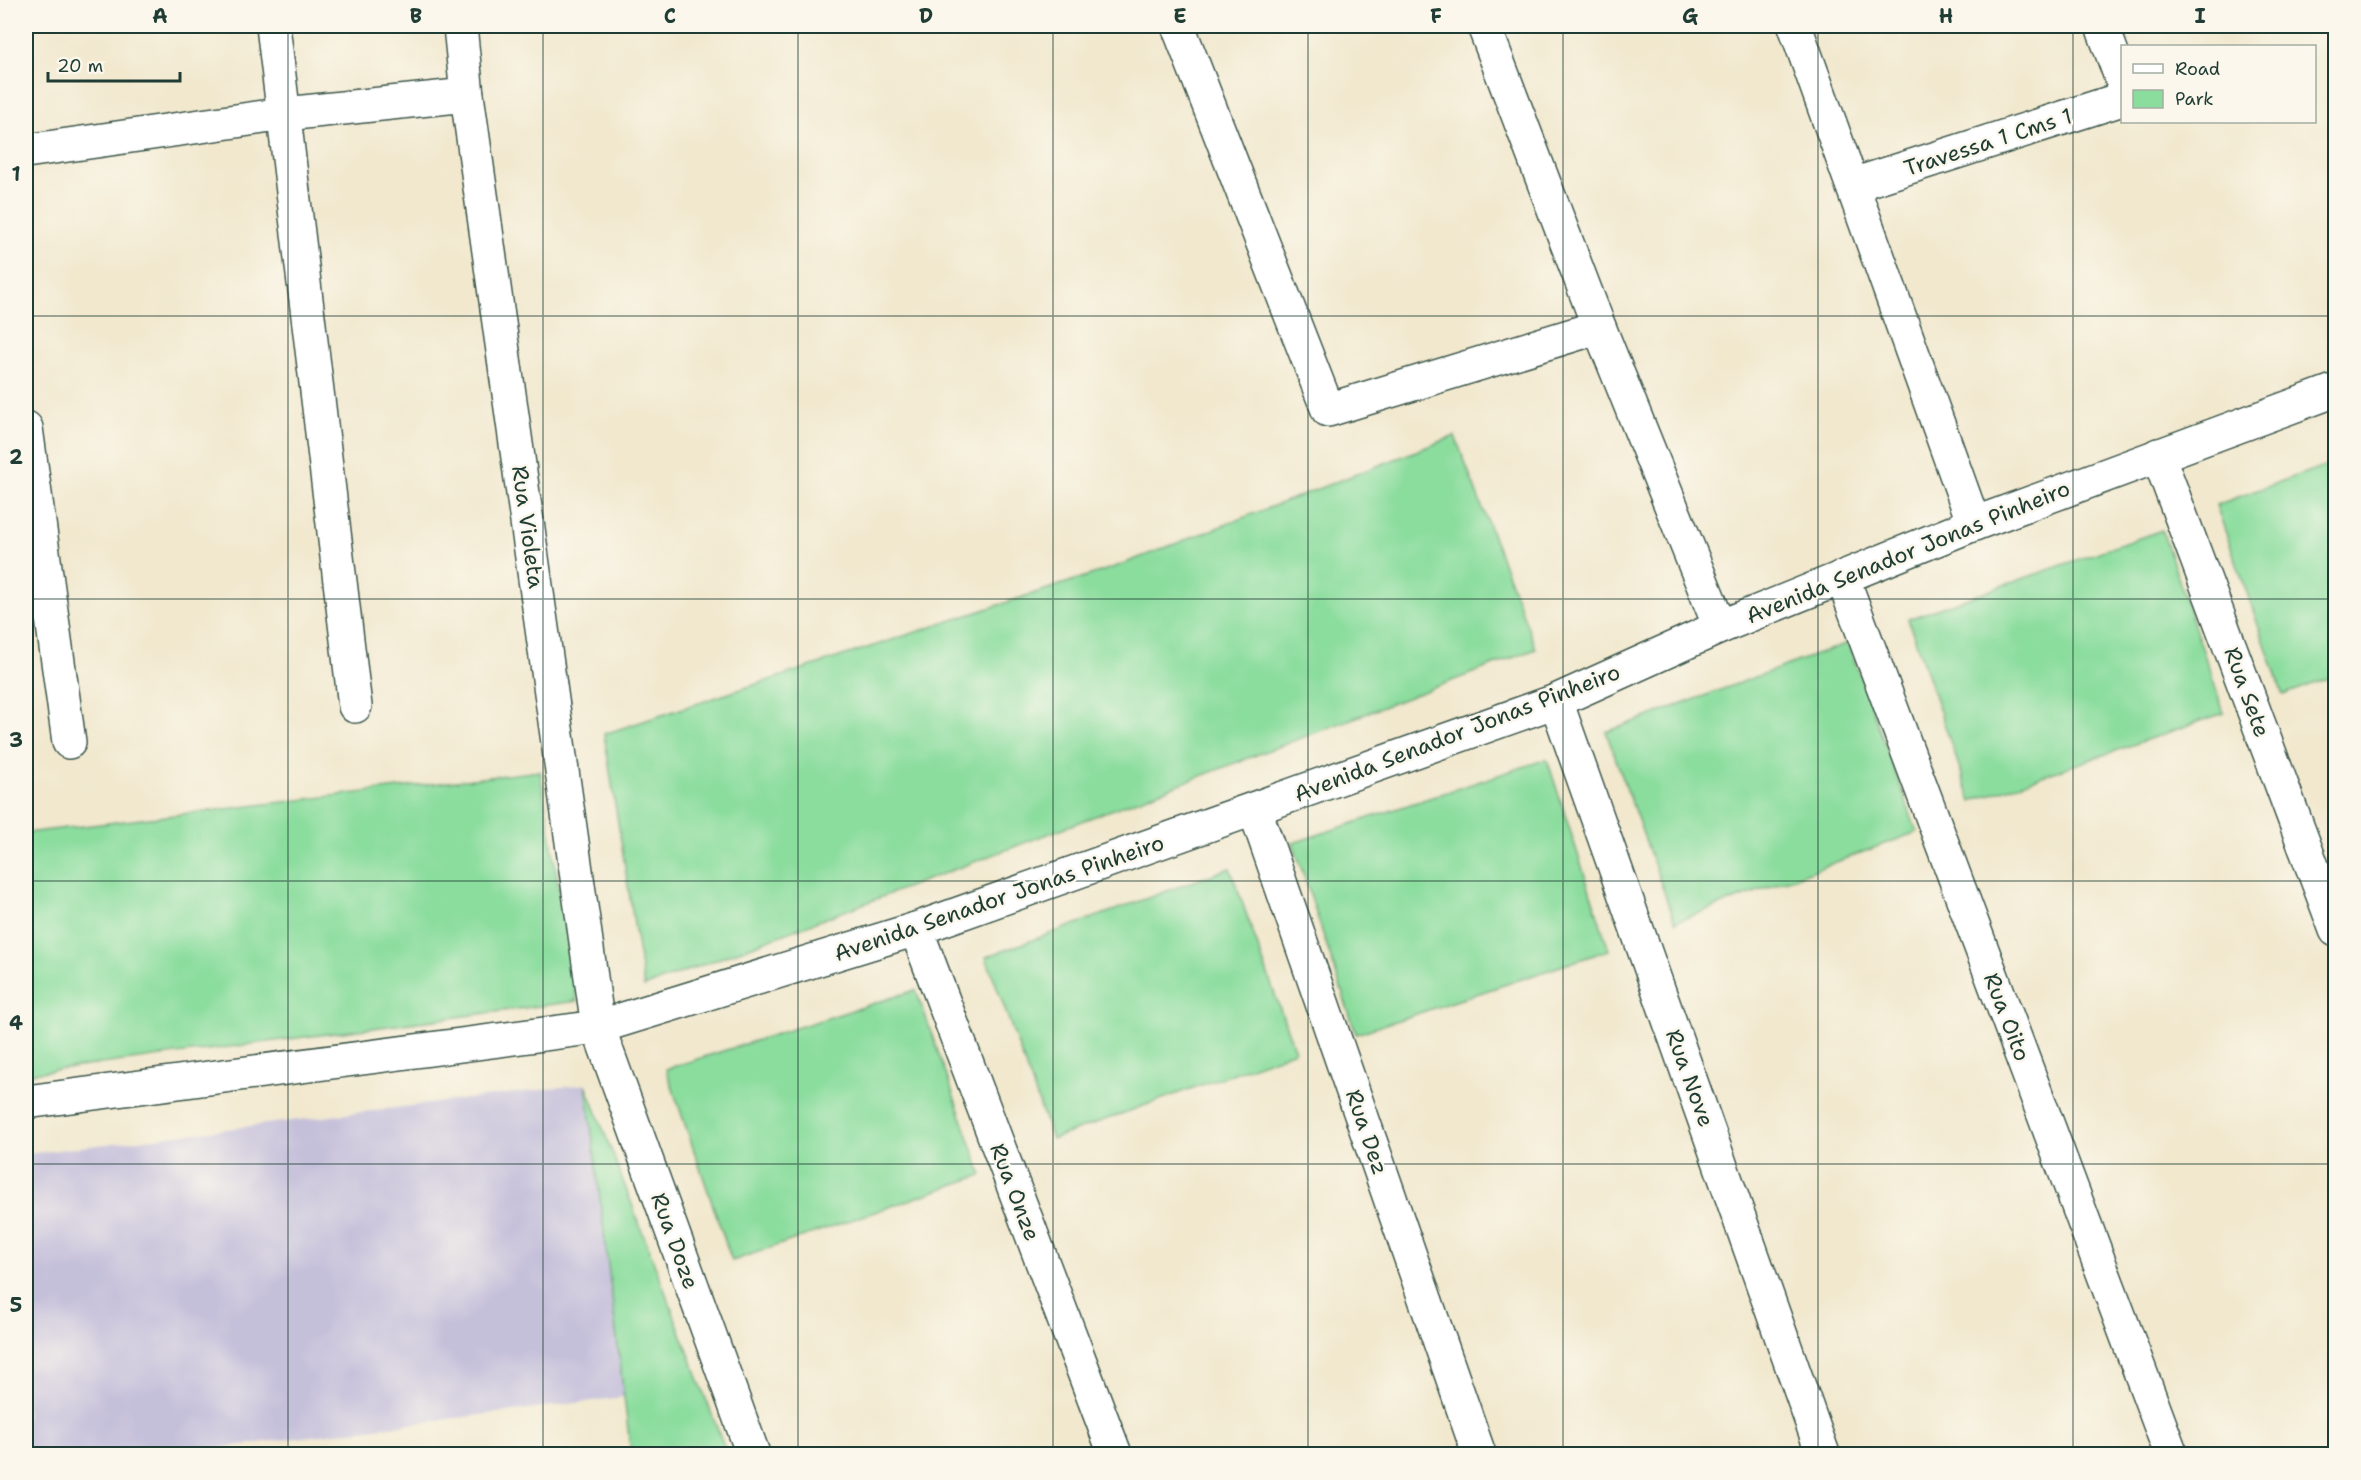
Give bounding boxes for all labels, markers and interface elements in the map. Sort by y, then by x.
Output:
text: A [152,3,168,29]
text: B [410,3,422,29]
text: C [664,3,676,29]
text: D [919,3,933,29]
text: E [1173,3,1187,29]
text: F [1430,3,1442,29]
text: G [1682,3,1698,29]
text: H [1939,3,1953,29]
text: I [2194,3,2206,29]
scale bar [48,45,180,83]
legend [2121,45,2316,123]
text: 20 m [57,54,103,78]
text: Road [2175,57,2220,81]
text: Park [2175,87,2214,111]
street label: Travessa 1 Cms 1 [1900,101,2076,183]
text: 1 [11,161,21,187]
text: 2 [9,444,23,470]
street label: Rua Violeta [505,464,551,591]
street label: Avenida Senador Jonas Pinheiro [1742,474,2074,630]
street label: Rua Sete [2217,643,2277,741]
street label: Avenida Senador Jonas Pinheiro [1290,657,1624,809]
text: 3 [9,727,23,753]
street label: Avenida Senador Jonas Pinheiro [830,828,1168,968]
street label: Rua Oito [1977,969,2037,1065]
text: 4 [9,1010,23,1036]
street label: Rua Nove [1659,1025,1721,1131]
street label: Rua Dez [1339,1086,1395,1178]
street label: Rua Onze [983,1139,1047,1245]
street label: Rua Doze [644,1189,706,1293]
text: 5 [10,1292,22,1318]

